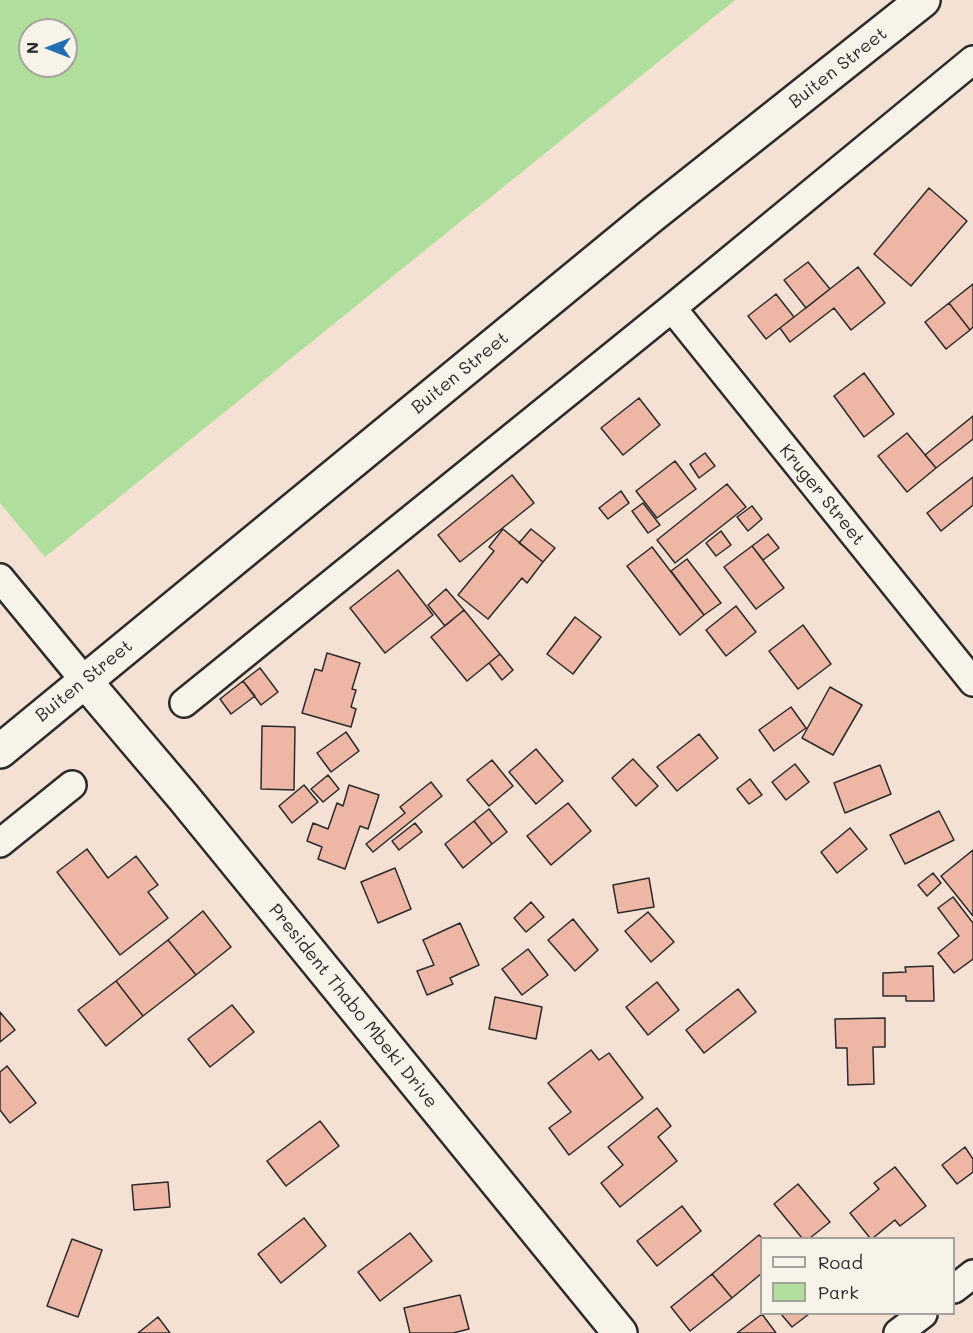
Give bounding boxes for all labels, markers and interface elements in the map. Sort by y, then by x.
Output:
north arrow [18,18,78,78]
street label: Buiten Street [785,23,891,113]
text: N [21,42,42,54]
street label: Buiten Street [407,327,513,419]
street label: Kruger Street [775,440,869,550]
street label: Buiten Street [31,635,137,727]
street label: President Thabo Mbeki Drive [264,900,442,1112]
legend [760,1237,955,1315]
text: Road [818,1250,863,1274]
text: Park [818,1280,859,1304]

